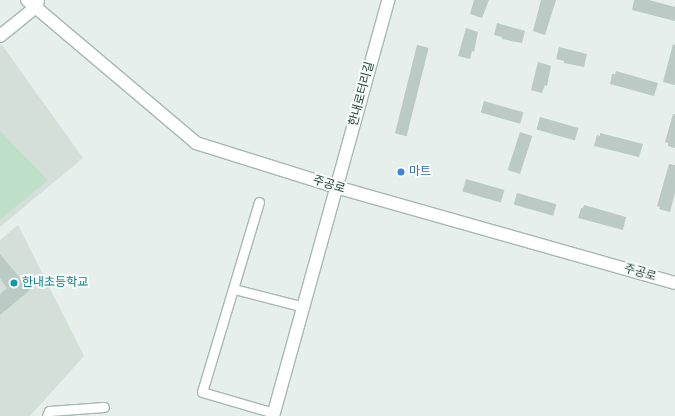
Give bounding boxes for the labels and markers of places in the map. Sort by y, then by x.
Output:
place label: 마트 [409,165,431,179]
marker: 마트 [396,167,406,177]
place label: 한내초등학교 [22,276,88,290]
marker: 한내초등학교 [9,278,19,288]

